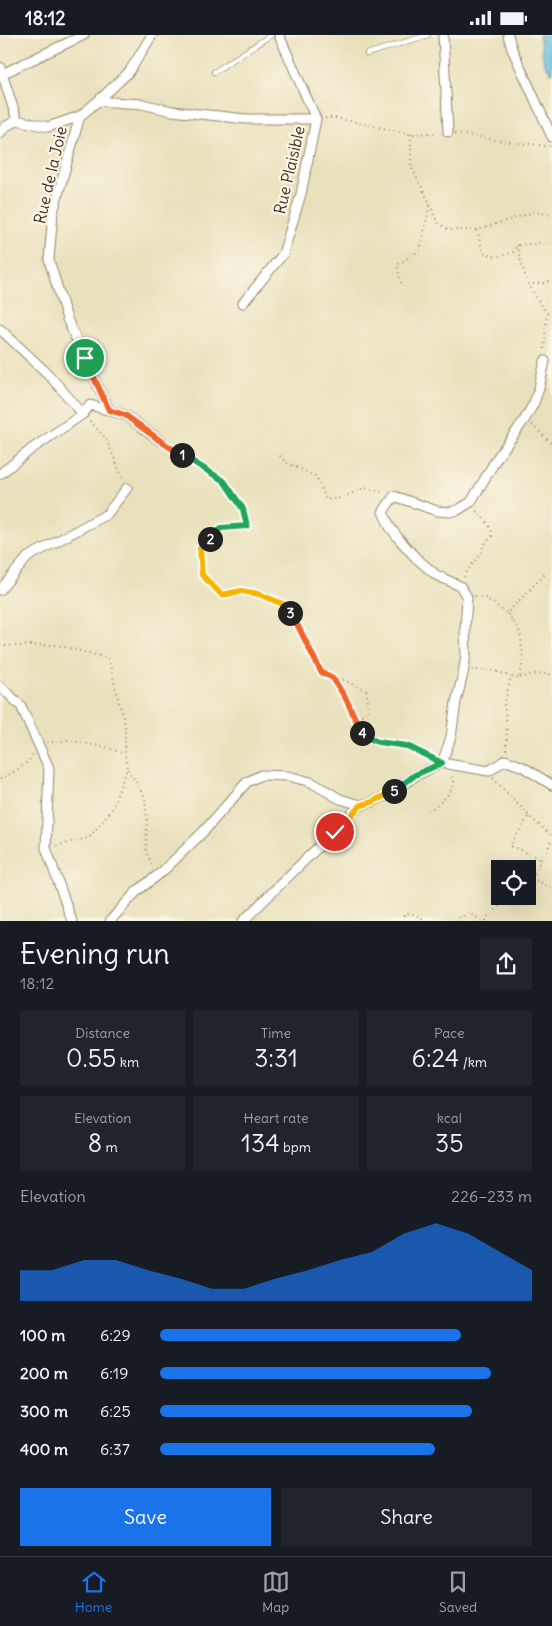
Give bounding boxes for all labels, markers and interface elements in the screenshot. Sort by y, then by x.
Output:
text: 18:12 [25,6,66,30]
street label: Rue de la Joie [29,124,71,226]
street label: Rue Plaisible [269,124,309,216]
pin [64,337,106,379]
icon: arrive [71,344,99,372]
pin: 1 [170,443,194,467]
text: 1 [180,446,185,464]
pin: 2 [198,527,222,551]
text: 2 [207,530,214,548]
pin: 3 [278,601,302,625]
text: 3 [287,604,294,622]
pin: 4 [350,721,374,745]
text: 4 [358,724,367,742]
pin: 5 [382,779,406,803]
text: 5 [390,782,399,800]
pin [314,811,356,853]
icon: check [321,818,349,846]
map controls [491,860,536,905]
button: locate [491,860,536,905]
text: Evening run [20,936,170,972]
button: share [480,938,532,990]
text: 18:12 [20,973,54,993]
text: Distance [75,1024,130,1042]
text: Time [261,1024,291,1042]
text: Pace [434,1024,465,1042]
text: 0.55 [66,1042,116,1074]
text: 3:31 [254,1042,298,1074]
text: 6:24 [411,1042,459,1074]
text: km [116,1053,139,1071]
text: /km [459,1053,487,1071]
text: Elevation [74,1109,131,1127]
text: Heart rate [244,1109,308,1127]
text: kcal [437,1109,462,1127]
text: 8 [88,1127,102,1159]
text: 134 [241,1127,280,1159]
text: 35 [435,1127,464,1159]
text: m [102,1138,118,1156]
text: bpm [280,1138,311,1156]
text: Elevation [20,1186,86,1206]
text: 226–233 m [451,1186,532,1206]
text: 100 m [20,1325,65,1345]
text: 6:29 [100,1325,131,1345]
text: 200 m [20,1363,68,1383]
text: 6:19 [100,1363,128,1383]
text: 300 m [20,1401,68,1421]
text: 6:25 [100,1401,131,1421]
text: 400 m [20,1439,68,1459]
text: 6:37 [100,1439,130,1459]
button: Save [20,1488,271,1546]
button: Share [281,1488,532,1546]
tab: Home [75,1568,112,1616]
tab: Map [262,1568,290,1616]
tab: Saved [439,1568,477,1616]

